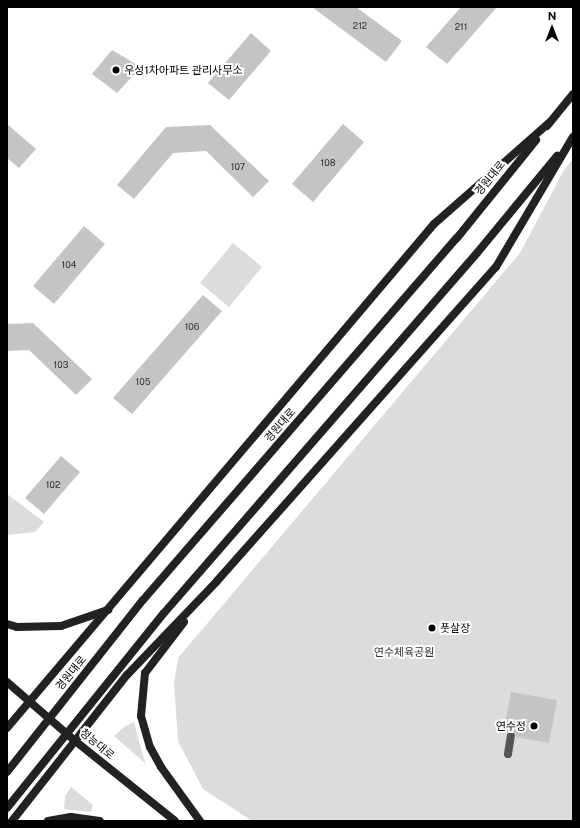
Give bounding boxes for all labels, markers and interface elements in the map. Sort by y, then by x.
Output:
north arrow [532,8,572,48]
text: N [548,10,556,22]
house number: 212 [353,21,367,31]
house number: 211 [455,22,467,32]
place label: 우성1차아파트 관리사무소 [124,63,242,77]
marker: 우성1차아파트 관리사무소 [111,65,121,75]
house number: 108 [321,158,335,168]
street label: 경원대로 [472,158,508,198]
house number: 107 [231,162,245,172]
house number: 104 [62,260,76,270]
house number: 106 [185,322,199,332]
house number: 103 [54,360,68,370]
house number: 105 [136,377,150,387]
street label: 경원대로 [262,405,298,445]
house number: 102 [46,480,60,490]
place label: 풋살장 [440,621,470,635]
marker: 풋살장 [427,623,437,633]
park label: 연수체육공원 [374,645,434,659]
street label: 경원대로 [53,653,89,693]
place label: 연수정 [496,719,526,733]
marker: 연수정 [529,721,539,731]
street label: 청능대로 [77,726,117,762]

